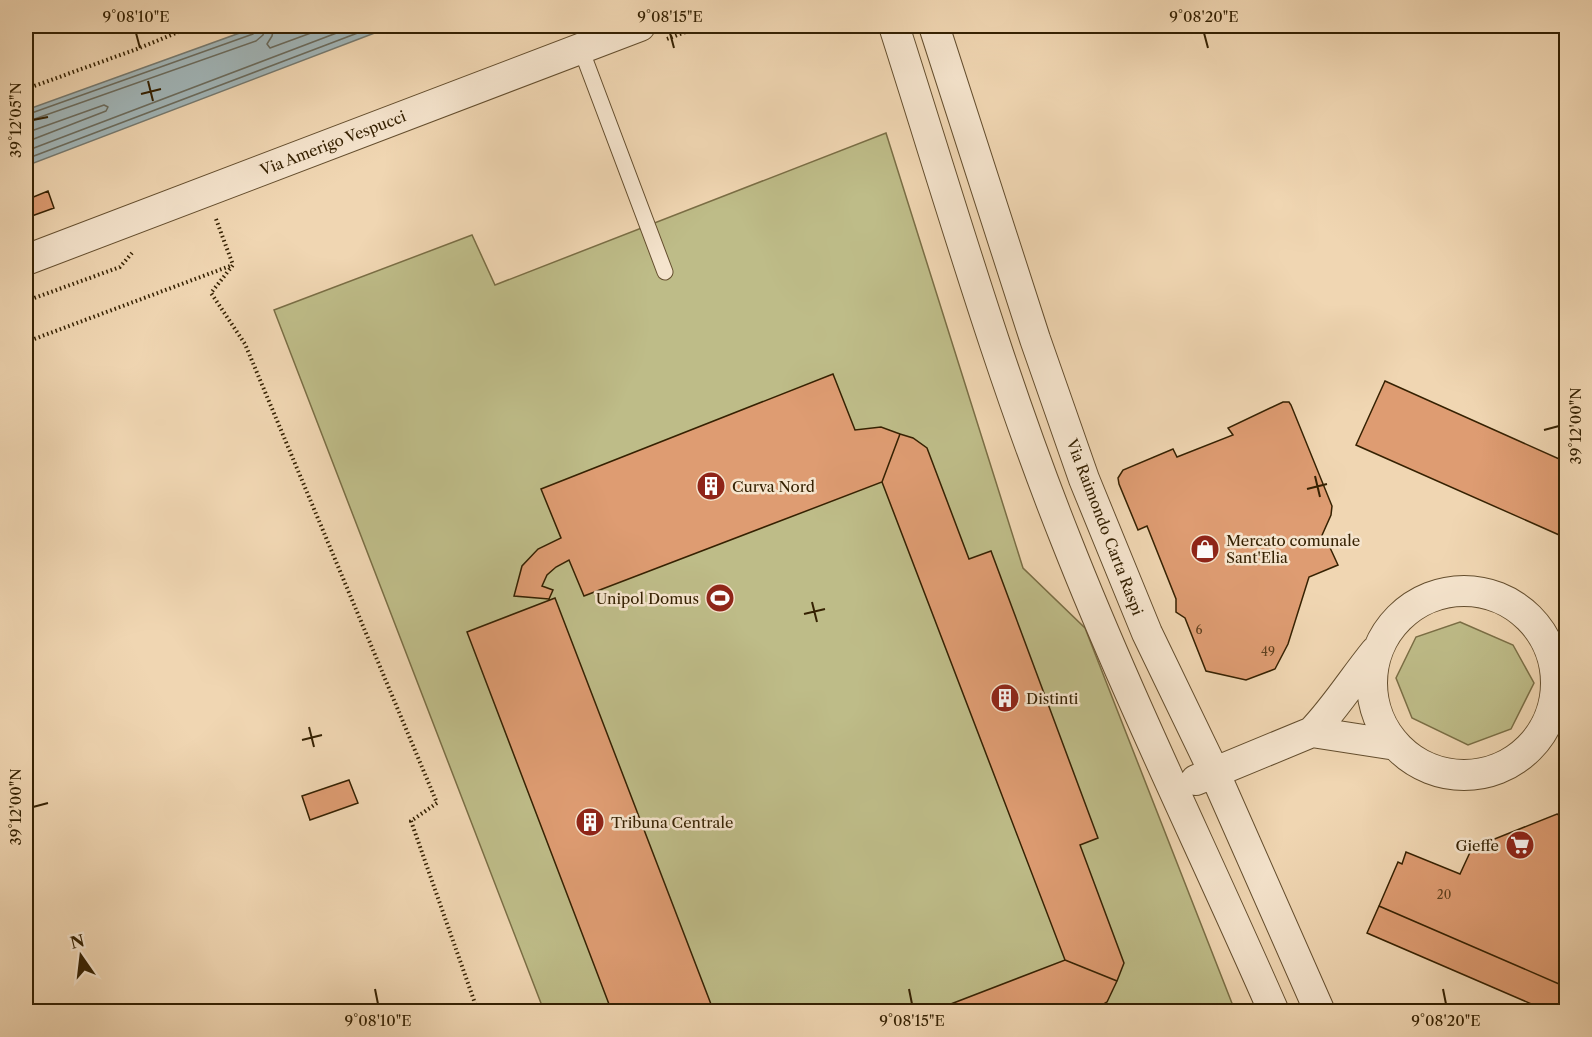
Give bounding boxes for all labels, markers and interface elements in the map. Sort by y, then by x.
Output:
text: 9°08'10"E [102,7,170,26]
text: 9°08'15"E [637,7,703,26]
text: 9°08'20"E [1169,7,1239,26]
text: 39°12'05"N [6,82,25,158]
street label: Via Amerigo Vespucci [257,106,409,180]
text: 39°12'00"N [1566,387,1585,465]
street label: Via Raimondo Carta Raspi [1062,435,1148,618]
building icon: Curva Nord [695,470,727,502]
place label: Curva Nord [732,477,815,496]
place label: Mercato comunale Sant'Elia [1226,531,1360,567]
shop icon: Mercato comunale Sant'Elia [1189,533,1221,565]
sports icon: Unipol Domus [704,582,736,614]
place label: Unipol Domus [596,589,699,608]
house number: 6 [1195,622,1203,637]
house number: 49 [1261,644,1275,659]
building icon: Distinti [989,682,1021,714]
place label: Distinti [1026,689,1079,708]
text: 39°12'00"N [6,768,25,846]
building icon: Tribuna Centrale [574,806,606,838]
place label: Tribuna Centrale [611,813,733,832]
supermarket icon: Gieffe [1504,829,1536,861]
place label: Gieffe [1455,836,1499,855]
house number: 20 [1437,887,1451,902]
north arrow [51,926,111,986]
text: N [68,930,87,953]
text: 9°08'10"E [344,1011,412,1030]
text: 9°08'15"E [879,1011,945,1030]
text: 9°08'20"E [1411,1011,1481,1030]

